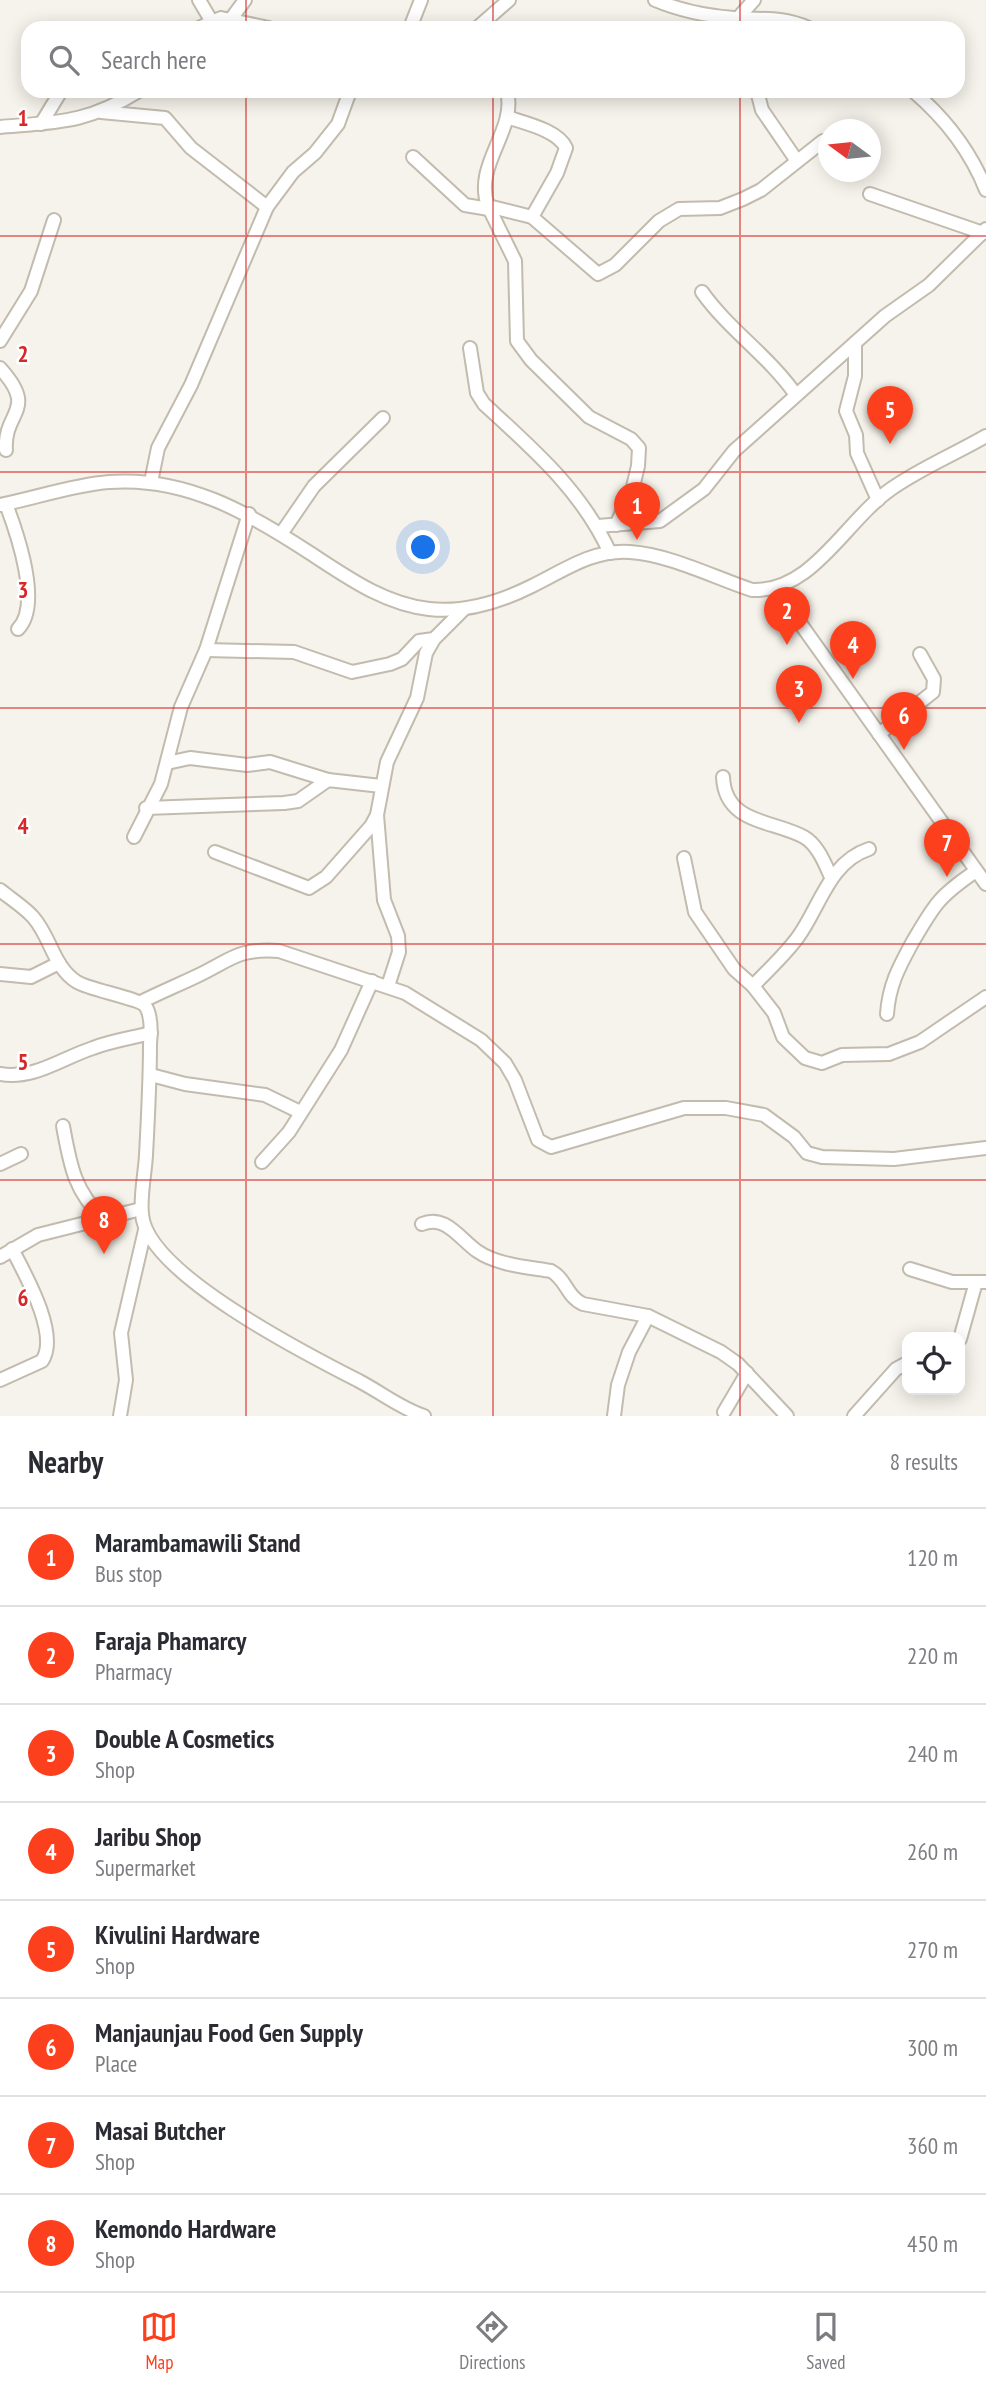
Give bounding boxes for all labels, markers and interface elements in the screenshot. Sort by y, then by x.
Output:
search box [21,21,965,98]
icon: search [45,41,83,79]
text: Search here [101,43,207,76]
text: 1 [18,103,29,132]
north arrow [818,119,881,182]
text: 2 [18,339,29,368]
pin: 5 [867,386,913,444]
pin: 1 [614,482,660,540]
your location [406,530,440,564]
text: 3 [18,575,29,604]
pin: 2 [764,587,810,645]
pin: 4 [830,621,876,679]
pin: 3 [776,665,822,723]
pin: 6 [881,692,927,750]
text: 4 [18,811,29,840]
pin: 7 [924,819,970,877]
text: 5 [18,1047,29,1076]
pin: 8 [81,1196,127,1254]
text: 6 [18,1283,29,1312]
map controls [902,1332,965,1395]
button: locate [902,1332,965,1395]
text: Nearby [28,1442,103,1481]
text: 8 results [890,1447,958,1476]
text: Marambamawili Stand [95,1526,301,1559]
text: 1 [46,1543,57,1572]
text: 120 m [907,1543,958,1572]
text: Bus stop [95,1559,162,1588]
text: Faraja Phamarcy [95,1624,246,1657]
text: 2 [46,1641,57,1670]
text: 220 m [907,1641,958,1670]
text: Pharmacy [95,1657,172,1686]
text: Double A Cosmetics [95,1722,274,1755]
text: 3 [46,1739,57,1768]
text: 240 m [907,1739,958,1768]
text: Shop [95,1755,135,1784]
text: Jaribu Shop [95,1820,201,1853]
text: 4 [46,1837,57,1866]
text: 260 m [907,1837,958,1866]
text: Supermarket [95,1853,196,1882]
text: Kivulini Hardware [95,1918,260,1951]
text: 5 [46,1935,57,1964]
text: 270 m [907,1935,958,1964]
text: Shop [95,1951,135,1980]
text: Manjaunjau Food Gen Supply [95,2016,363,2049]
text: 6 [46,2033,57,2062]
text: 300 m [907,2033,958,2062]
text: Place [95,2049,137,2078]
text: Masai Butcher [95,2114,225,2147]
text: 7 [46,2131,57,2160]
text: 360 m [907,2131,958,2160]
text: Shop [95,2147,135,2176]
text: Kemondo Hardware [95,2212,276,2245]
text: 8 [46,2229,57,2258]
text: 450 m [907,2229,958,2258]
text: Shop [95,2245,135,2274]
tab: Map [140,2308,178,2374]
tab: Directions [459,2308,525,2374]
tab: Saved [806,2308,846,2374]

